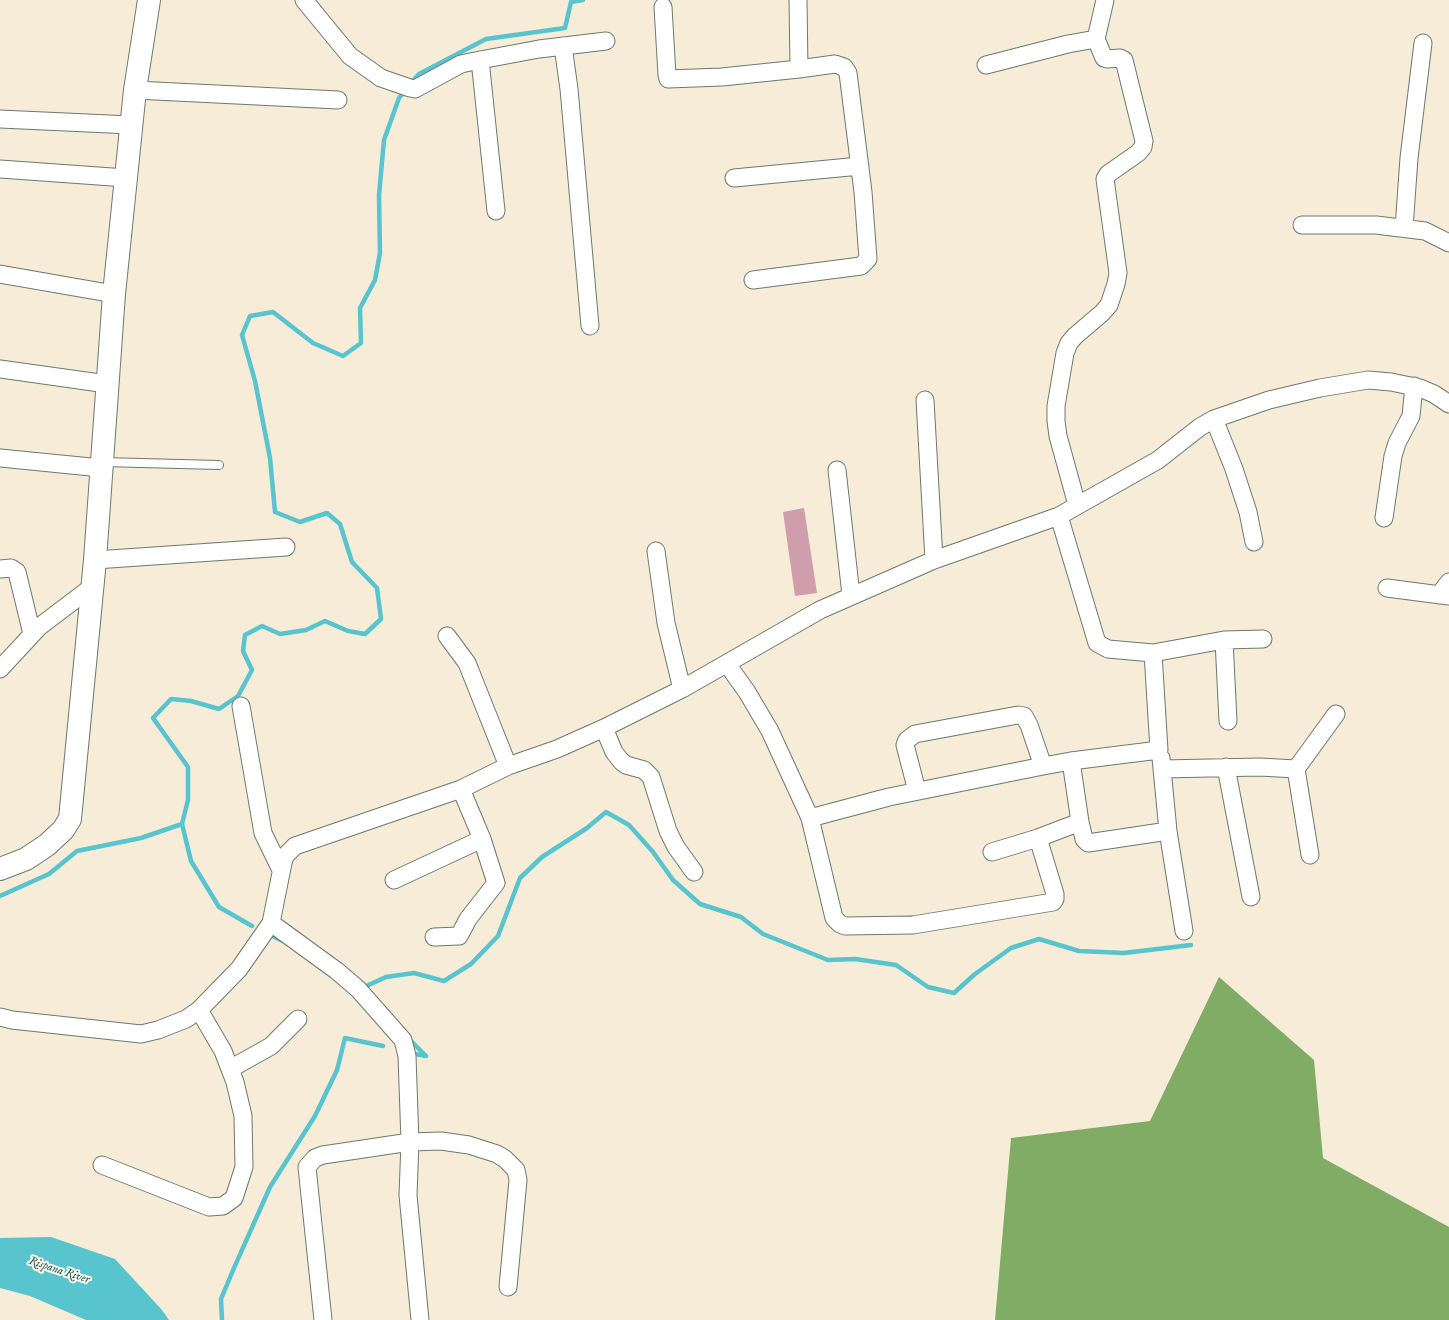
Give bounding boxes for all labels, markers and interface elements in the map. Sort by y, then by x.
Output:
water label: Rispana River [27,1254,91,1288]

